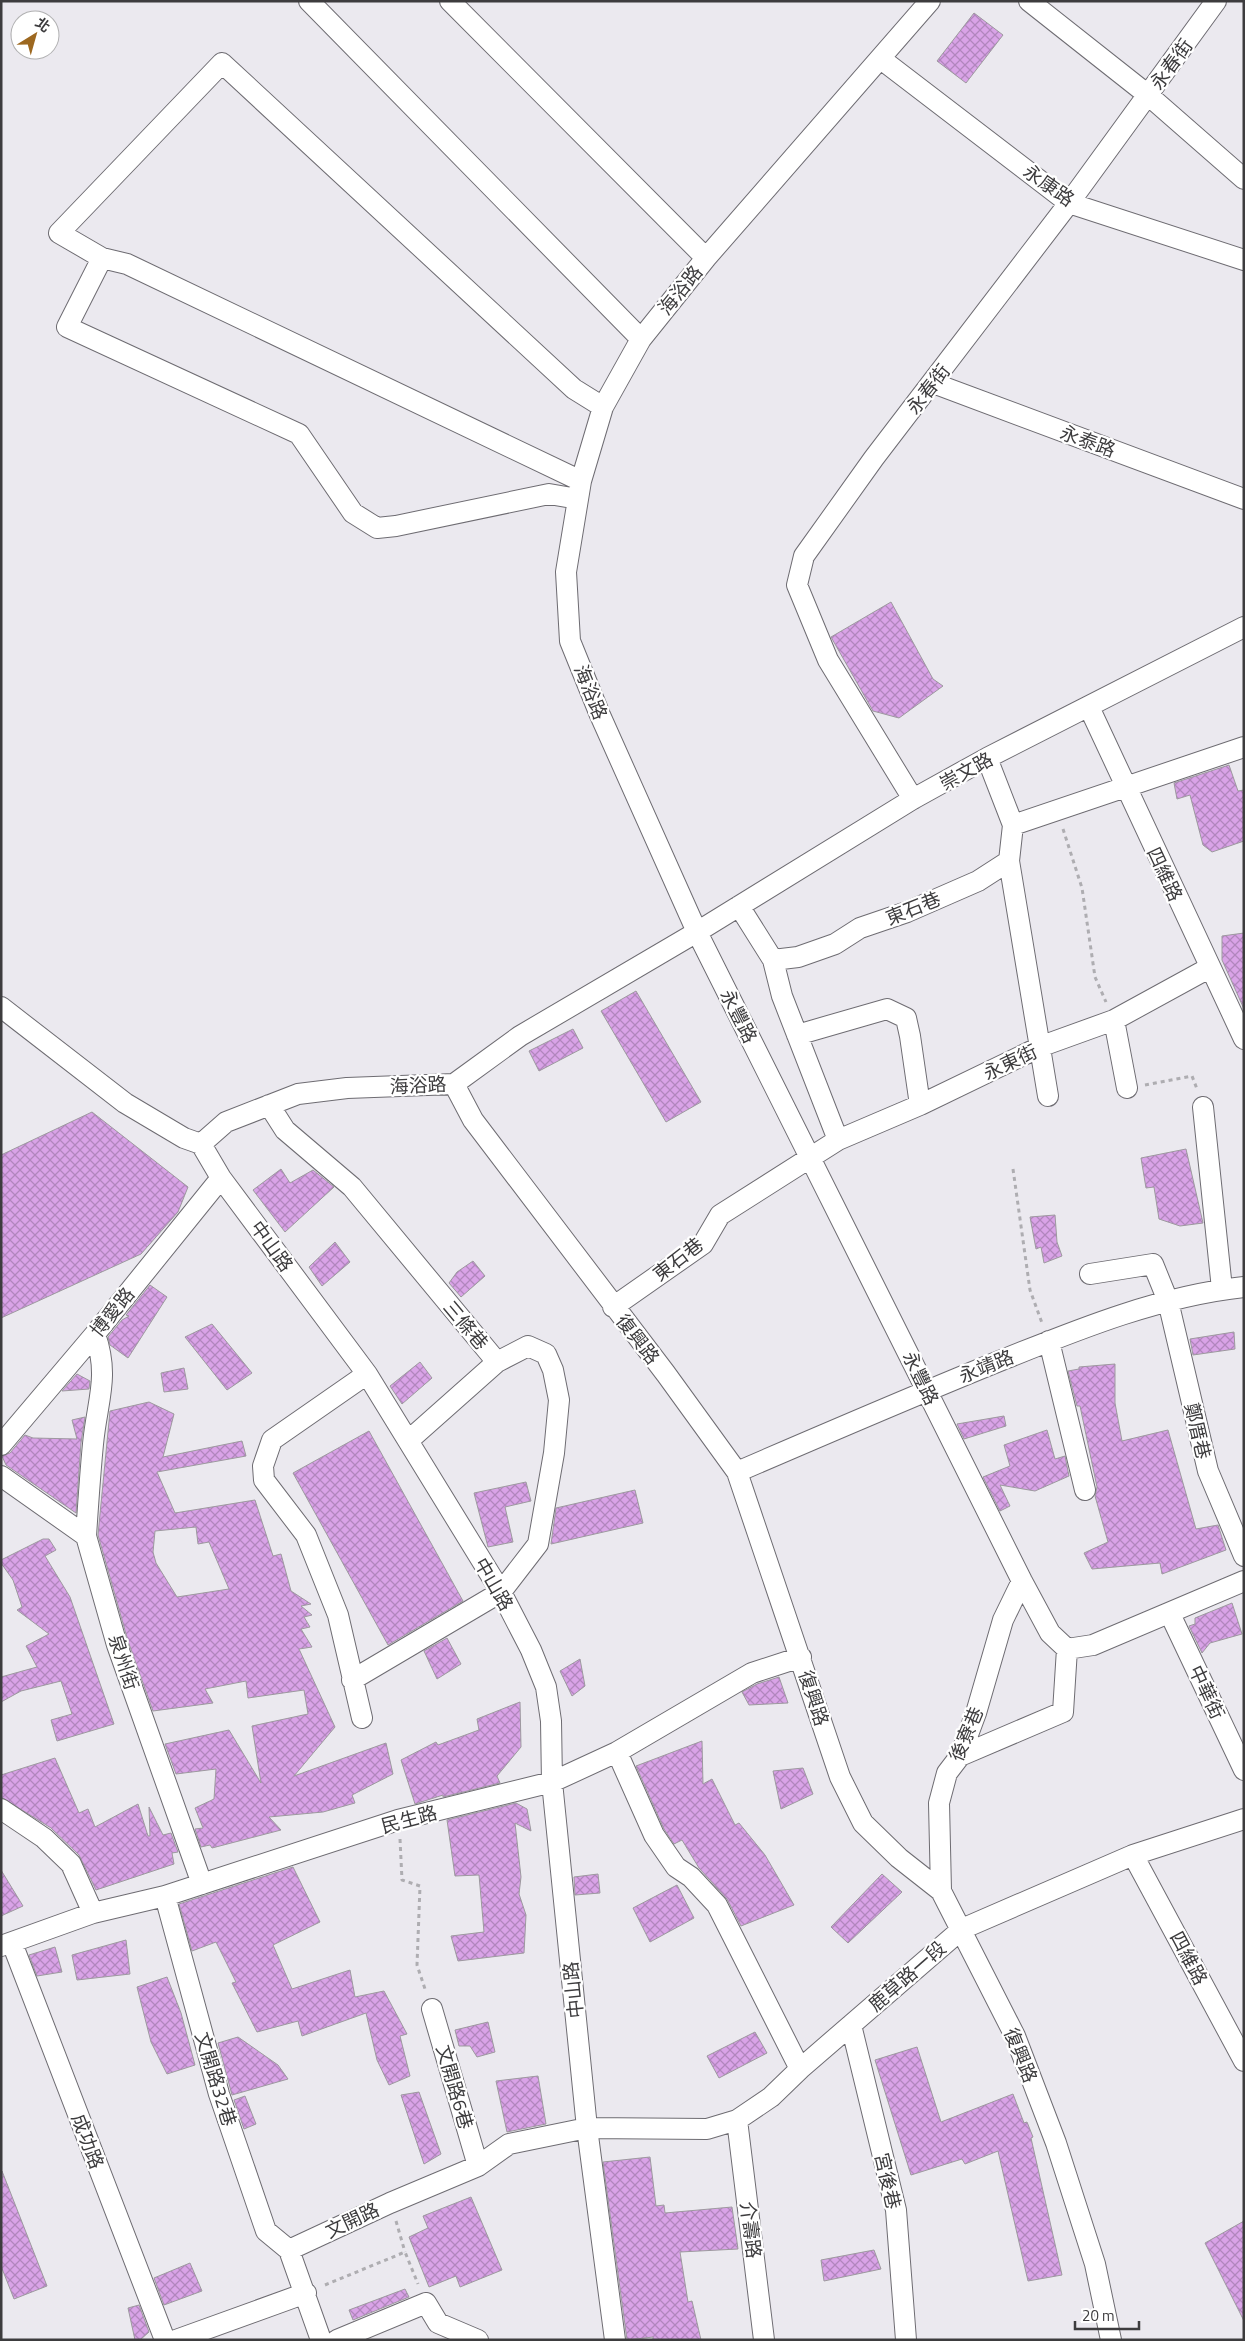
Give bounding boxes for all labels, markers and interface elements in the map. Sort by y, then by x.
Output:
north arrow [10,10,60,60]
text: 北 [31,12,55,37]
street label: 永春街 [1142,32,1199,95]
street label: 永康路 [1018,156,1081,213]
street label: 海浴路 [650,258,709,321]
street label: 永春街 [899,357,957,420]
street label: 永泰路 [1056,417,1120,464]
street label: 海浴路 [567,660,616,724]
street label: 崇文路 [934,744,998,797]
street label: 四維路 [1140,842,1191,906]
street label: 東石巷 [881,883,945,932]
street label: 永豐路 [714,984,765,1048]
street label: 永東街 [978,1036,1042,1087]
street label: 海浴路 [389,1069,447,1100]
street label: 中山路 [244,1214,301,1277]
street label: 東石巷 [646,1230,709,1288]
street label: 博愛路 [82,1280,141,1343]
street label: 三條巷 [437,1294,496,1356]
street label: 復興路 [609,1307,667,1370]
street label: 永靖路 [954,1341,1018,1390]
street label: 永豐路 [896,1346,947,1410]
street label: 鄭厝巷 [1178,1400,1219,1462]
street label: 中山路 [468,1552,521,1616]
street label: 泉州街 [102,1630,147,1693]
street label: 中華街 [1182,1660,1233,1724]
street label: 復興路 [792,1666,837,1729]
street label: 後寮巷 [941,1702,990,1766]
street label: 民生路 [378,1797,440,1840]
street label: 四維路 [1163,1926,1216,1990]
street label: 鹿草路一段 [861,1934,952,2018]
street label: 中山路 [555,1960,590,2020]
street label: 復興路 [997,2023,1046,2087]
street label: 文開路32巷 [188,2028,245,2130]
street label: 文開路6巷 [430,2041,481,2133]
street label: 成功路 [65,2109,112,2173]
street label: 宮後巷 [868,2150,909,2212]
street label: 文開路 [320,2194,384,2245]
street label: 介壽路 [734,2200,769,2260]
scale bar [1075,2298,1139,2330]
text: 20 m [1082,2304,1115,2327]

